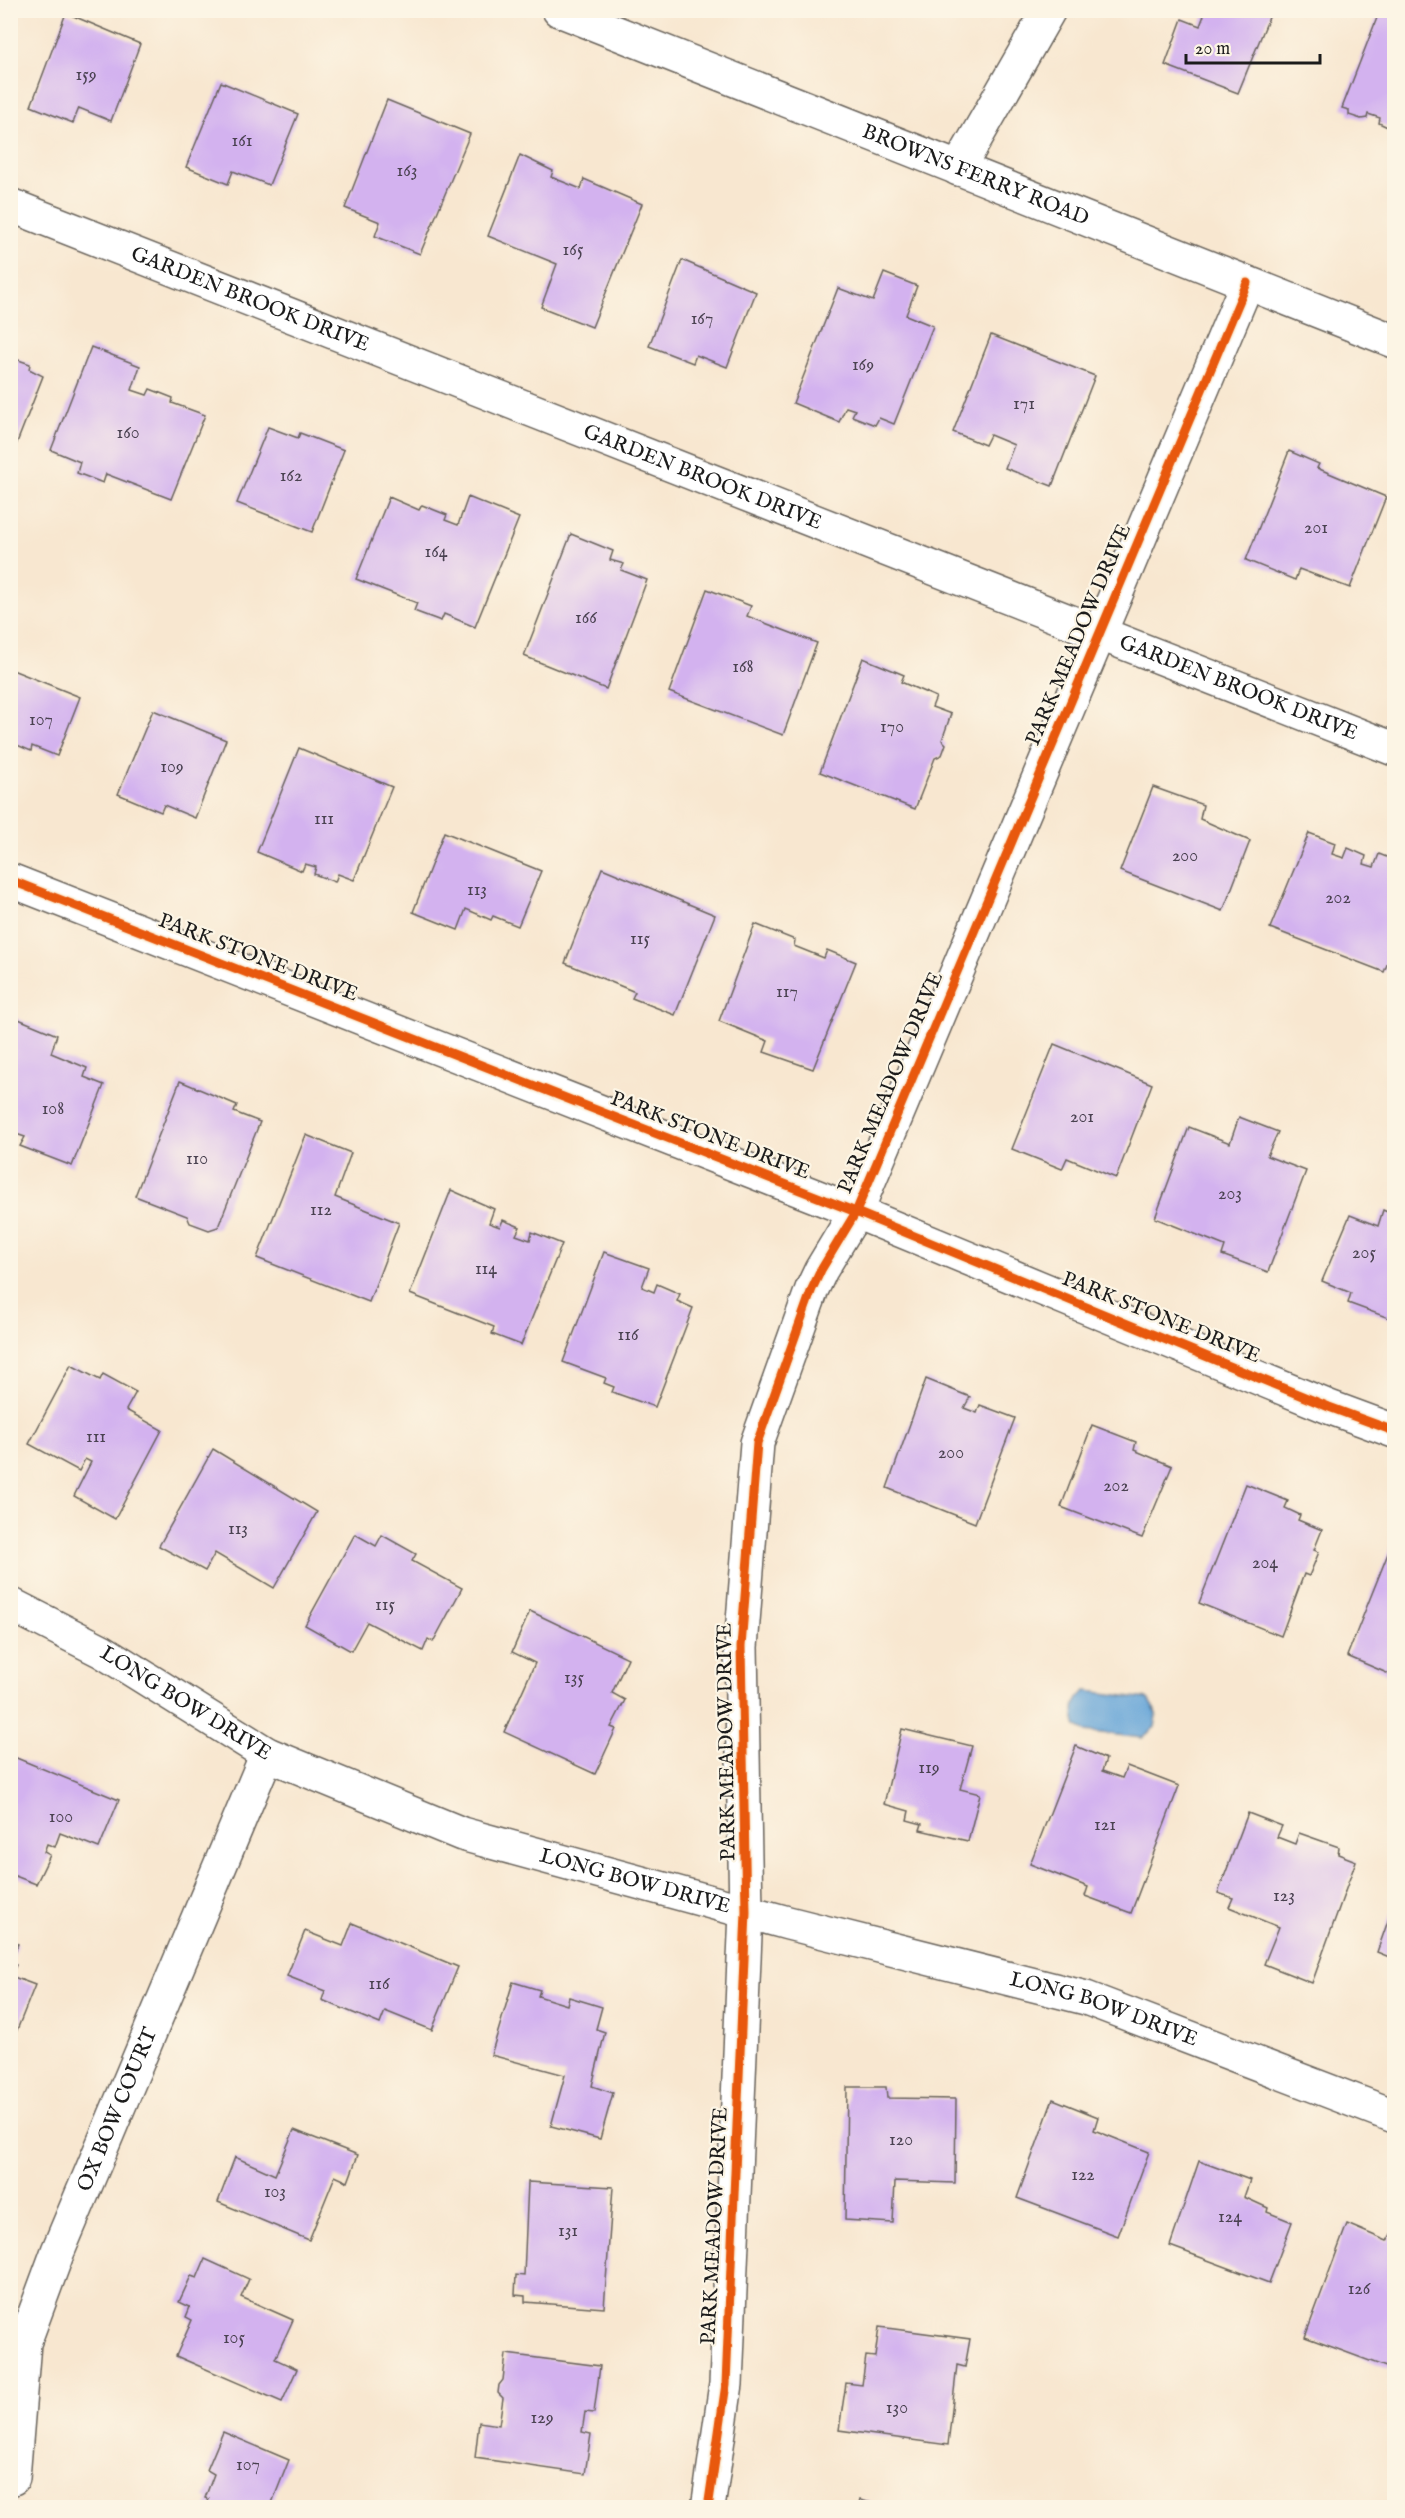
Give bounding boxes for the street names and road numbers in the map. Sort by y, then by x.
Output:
street label: BROWNS FERRY ROAD [858,118,1093,232]
street label: GARDEN BROOK DRIVE [127,240,373,358]
street label: GARDEN BROOK DRIVE [579,418,826,536]
street label: PARK MEADOW DRIVE [1020,520,1138,750]
street label: GARDEN BROOK DRIVE [1115,629,1362,747]
street label: PARK STONE DRIVE [154,907,362,1009]
street label: PARK MEADOW DRIVE [832,968,950,1198]
street label: PARK STONE DRIVE [606,1085,814,1187]
street label: PARK STONE DRIVE [1058,1266,1264,1370]
street label: PARK MEADOW DRIVE [711,1623,743,1861]
street label: LONG BOW DRIVE [95,1640,276,1767]
street label: LONG BOW DRIVE [537,1842,734,1920]
street label: LONG BOW DRIVE [1007,1966,1202,2053]
street label: OX BOW COURT [71,2023,164,2196]
street label: PARK MEADOW DRIVE [695,2106,735,2346]

